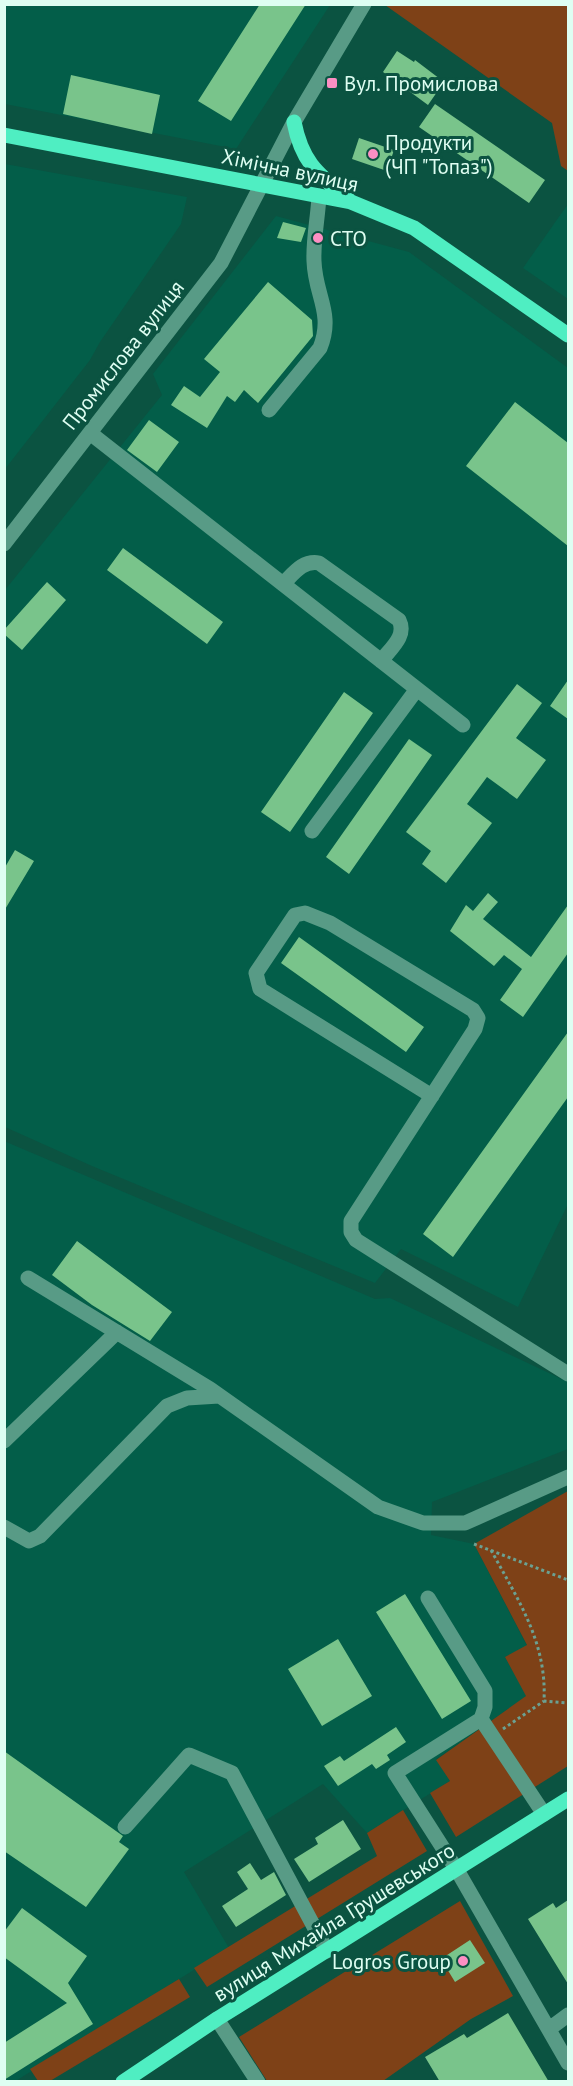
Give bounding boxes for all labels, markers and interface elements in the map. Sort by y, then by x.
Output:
place label: Вул. Промислова [344,70,498,97]
marker: Вул. Промислова [325,76,339,90]
place label: Продукти (ЧП "Топаз") [385,129,493,180]
street label: Хімічна вулиця [219,142,361,198]
marker: Продукти (ЧП "Топаз") [366,147,380,161]
place label: СТО [330,225,367,252]
marker: СТО [311,231,325,245]
street label: Промислова вулиця [56,275,190,435]
street label: вулиця Михайла Грушевського [208,1836,460,2008]
place label: Logros Group [332,1948,451,1975]
marker: Logros Group [456,1954,470,1968]

